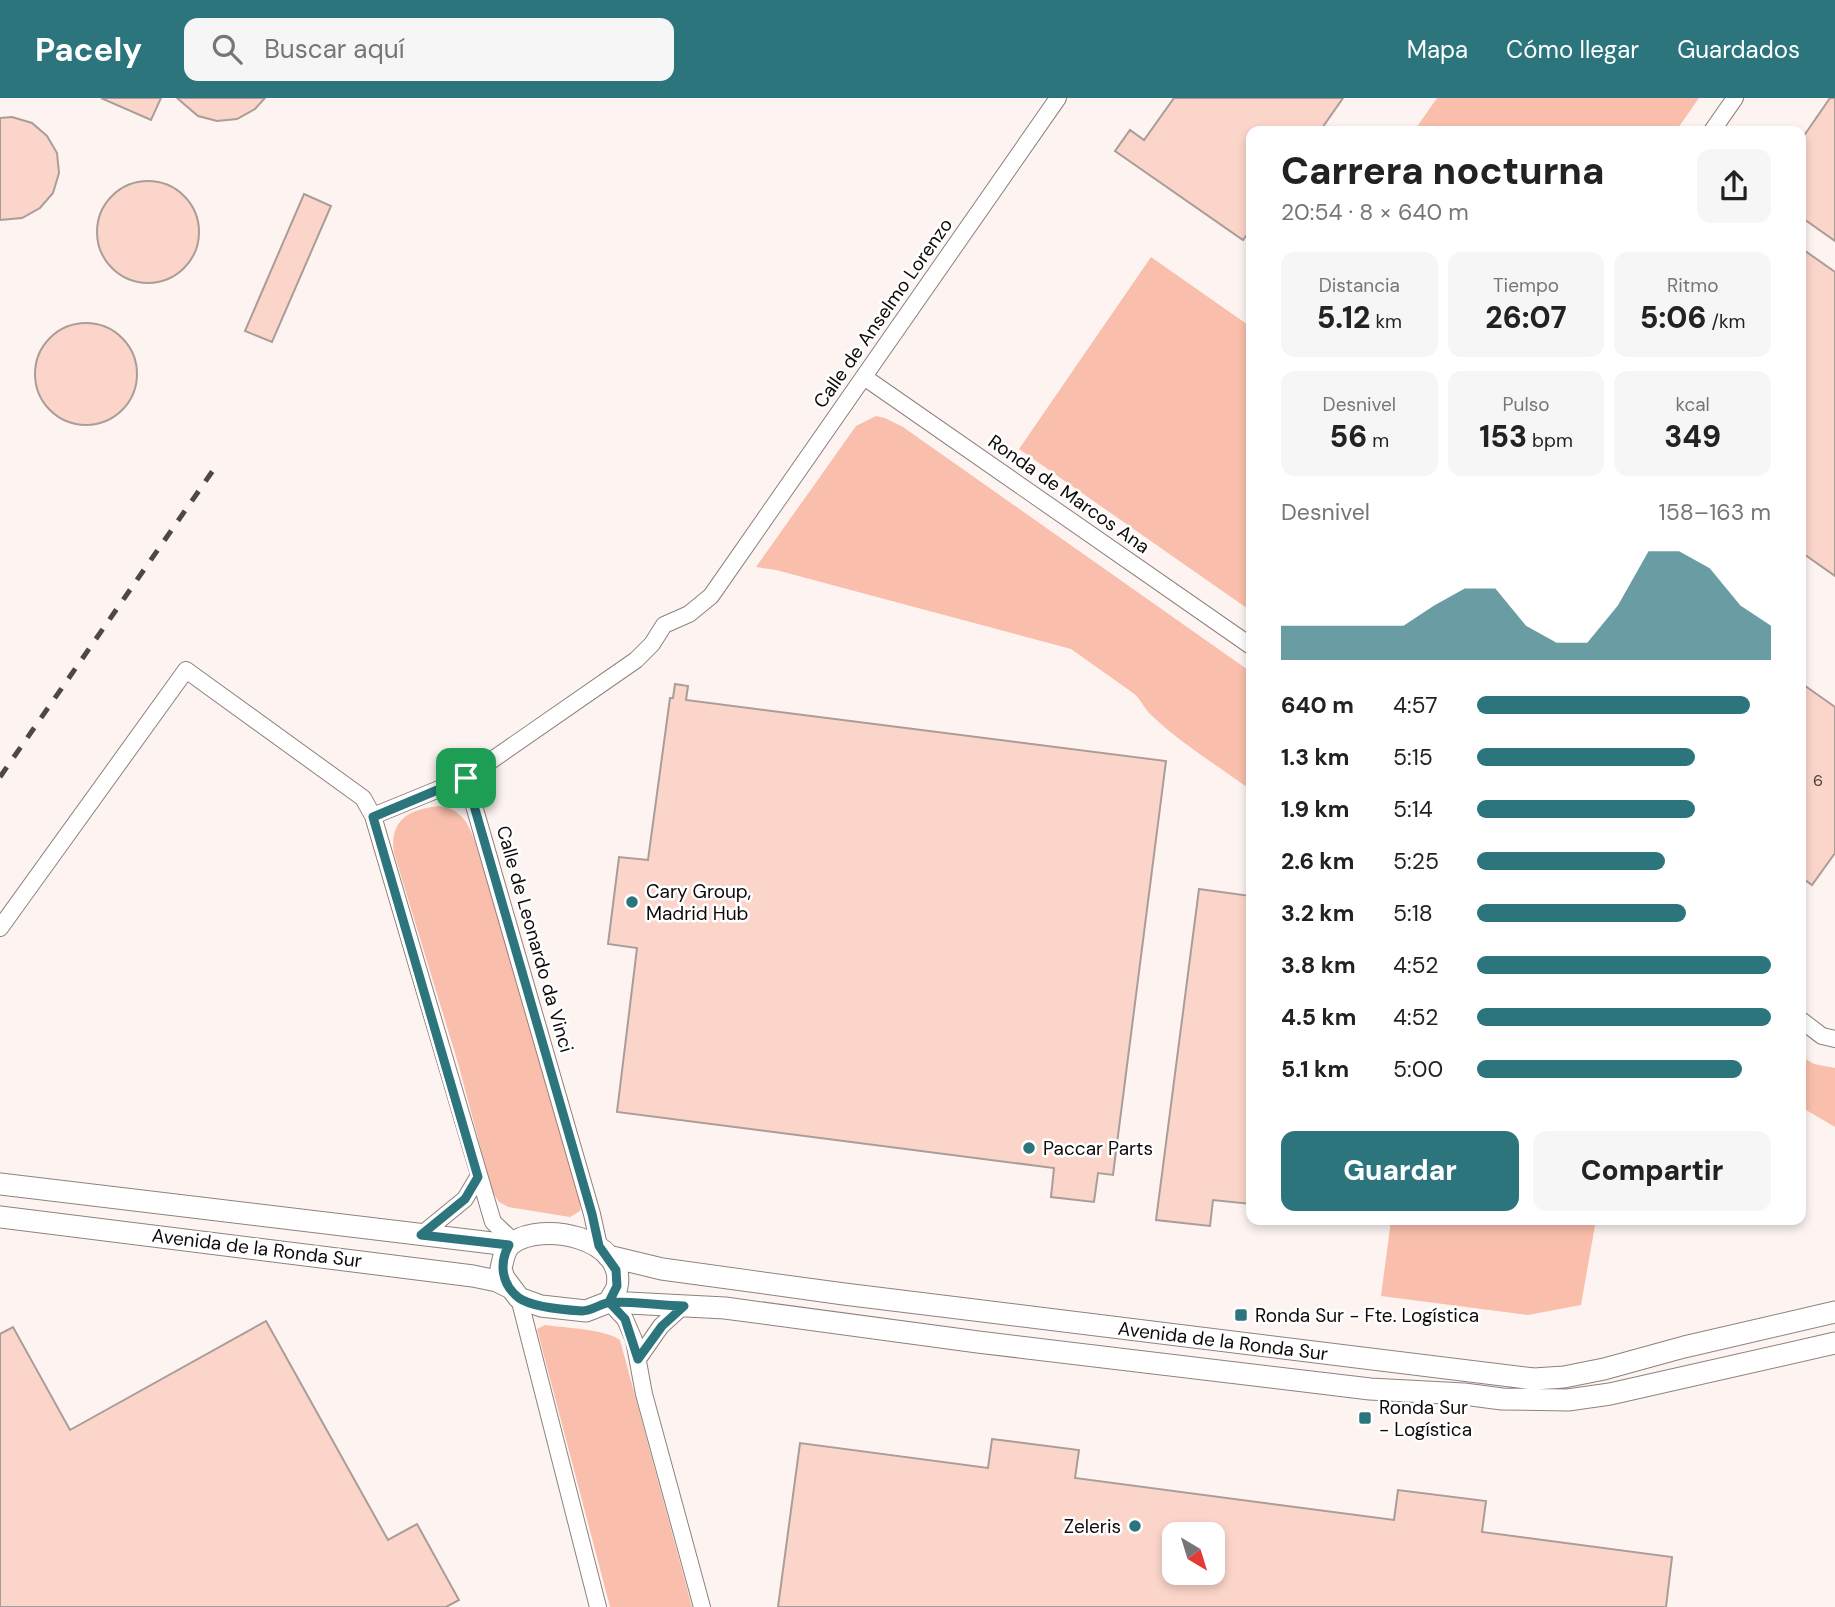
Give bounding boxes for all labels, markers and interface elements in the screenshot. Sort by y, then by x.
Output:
search box [184,18,674,81]
text: Pacely [35,28,142,71]
icon: search [208,30,246,68]
text: Buscar aquí [264,32,404,66]
text: Mapa [1407,34,1468,65]
text: Cómo llegar [1506,34,1639,65]
text: Guardados [1677,34,1800,65]
text: Carrera nocturna [1281,146,1604,196]
button: share [1697,149,1771,223]
text: 20:54 · 8 × 640 m [1281,197,1469,227]
street label: Calle de Anselmo Lorenzo [808,213,958,413]
text: Distancia [1319,273,1400,298]
text: Tiempo [1493,273,1559,298]
text: Ritmo [1667,273,1718,298]
text: 5.12 [1317,298,1370,337]
text: 26:07 [1485,298,1567,337]
text: 5:06 [1640,298,1707,337]
text: km [1370,309,1402,334]
text: /km [1707,309,1746,334]
text: Desnivel [1323,392,1396,417]
text: Pulso [1503,392,1549,417]
text: kcal [1675,392,1710,417]
text: 56 [1329,417,1367,456]
text: 153 [1479,417,1527,456]
text: 349 [1664,417,1721,456]
text: m [1367,428,1389,453]
text: bpm [1527,428,1573,453]
street label: Ronda de Marcos Ana [983,429,1155,559]
text: Desnivel [1281,497,1370,527]
text: 158–163 m [1659,497,1771,527]
text: 640 m [1281,690,1354,720]
text: 4:57 [1393,690,1438,720]
text: 1.3 km [1281,742,1349,772]
text: 5:15 [1393,742,1433,772]
pin [436,748,496,808]
icon: arrive [447,759,485,797]
house number: 6 [1813,770,1823,791]
text: 1.9 km [1281,794,1349,824]
text: 5:14 [1393,794,1433,824]
street label: Calle de Leonardo da Vinci [491,823,579,1055]
text: 2.6 km [1281,846,1354,876]
text: 5:25 [1393,846,1439,876]
place label: Cary Group, Madrid Hub [646,879,751,926]
marker: Cary Group, Madrid Hub [624,894,640,910]
text: 3.2 km [1281,898,1354,928]
text: 5:18 [1393,898,1433,928]
text: 3.8 km [1281,950,1356,980]
text: 4:52 [1393,950,1439,980]
text: 4.5 km [1281,1002,1356,1032]
text: 4:52 [1393,1002,1439,1032]
text: 5.1 km [1281,1054,1349,1084]
text: 5:00 [1393,1054,1443,1084]
button: Guardar [1281,1131,1519,1211]
button: Compartir [1533,1131,1771,1211]
place label: Paccar Parts [1043,1136,1153,1161]
marker: Paccar Parts [1021,1140,1037,1156]
street label: Avenida de la Ronda Sur [151,1223,363,1273]
place label: Ronda Sur - Fte. Logística [1255,1303,1479,1328]
marker: Ronda Sur - Fte. Logística [1233,1307,1249,1323]
street label: Avenida de la Ronda Sur [1117,1316,1329,1366]
place label: Ronda Sur - Logística [1379,1395,1472,1442]
marker: Ronda Sur - Logística [1357,1410,1373,1426]
place label: Zeleris [1064,1514,1121,1539]
marker: Zeleris [1127,1518,1143,1534]
north arrow [1162,1522,1225,1586]
map controls [1162,1522,1225,1585]

